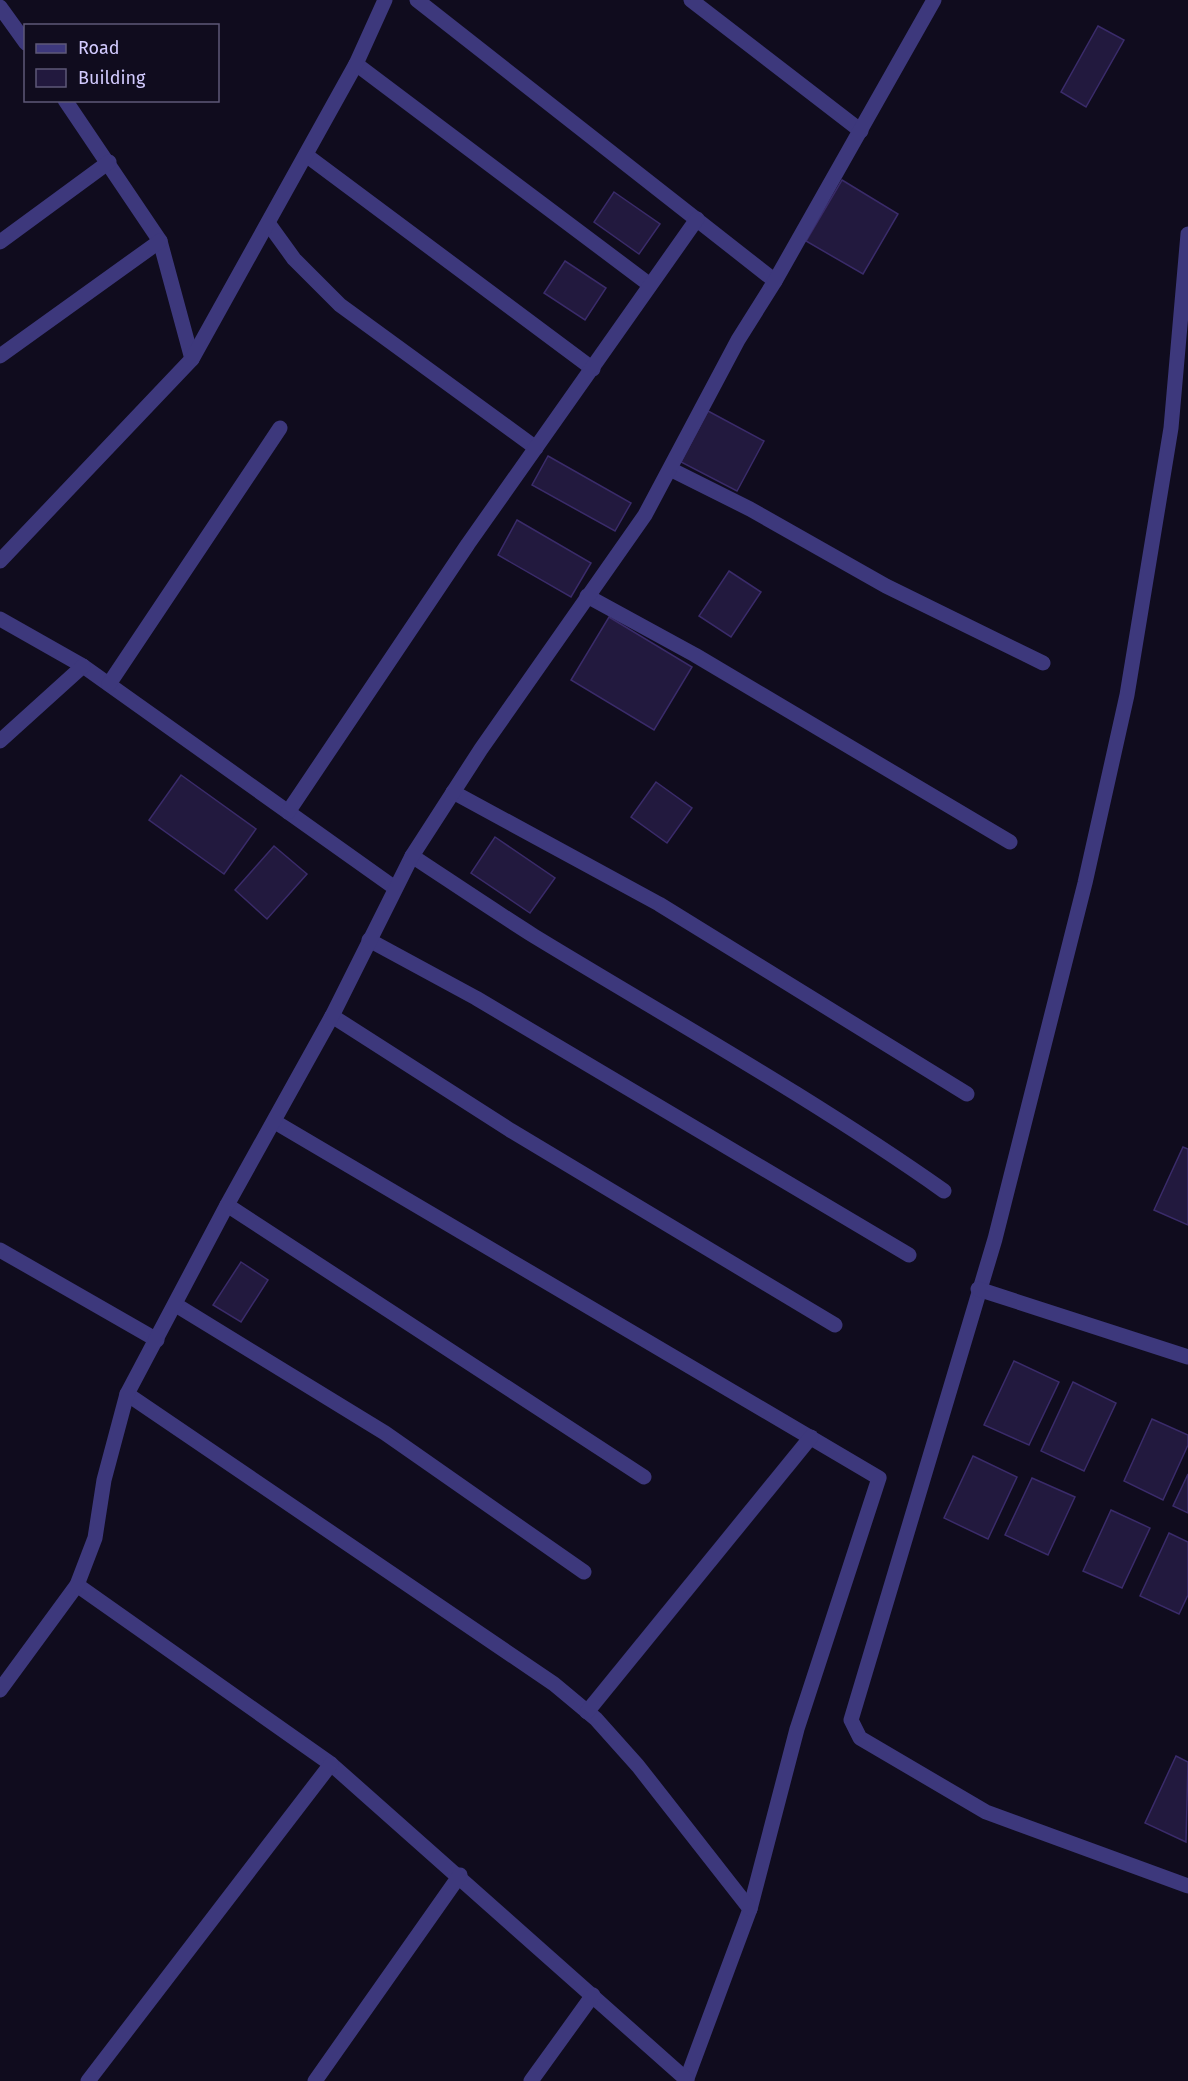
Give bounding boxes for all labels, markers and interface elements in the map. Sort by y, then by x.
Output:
legend [24,24,219,102]
text: Road [78,37,120,59]
text: Building [78,67,146,89]

